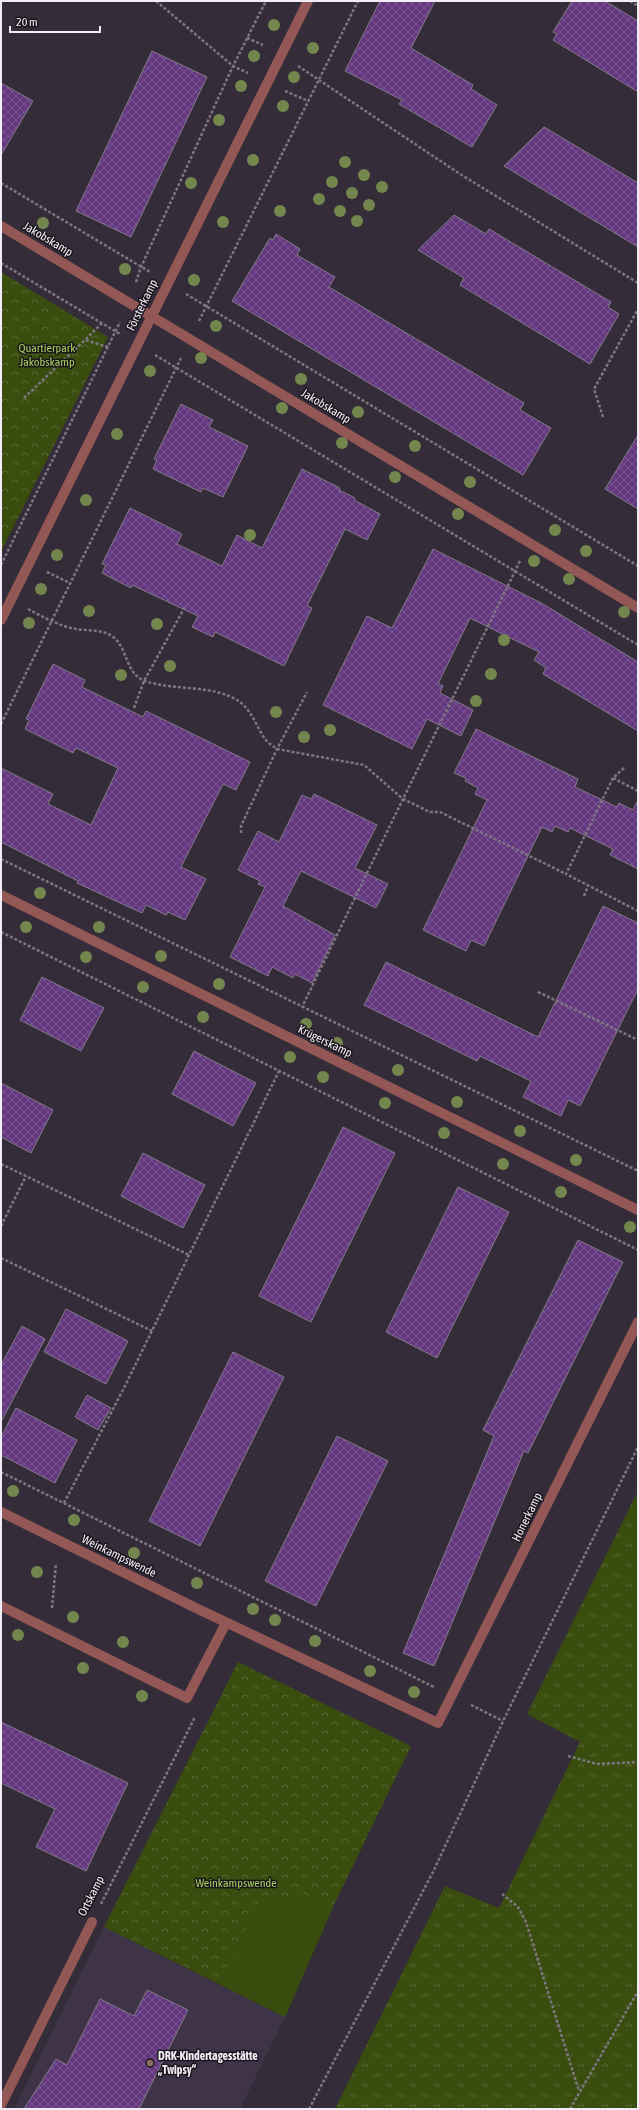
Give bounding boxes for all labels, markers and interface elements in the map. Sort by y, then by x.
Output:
scale bar [10,8,100,34]
text: 20 m [16,15,38,29]
street label: Jakobskamp [21,219,76,259]
street label: Försterkamp [124,277,161,333]
park label: Quartierpark Jakobskamp [18,341,76,369]
street label: Jakobskamp [299,386,354,426]
street label: Krügerskamp [296,1022,355,1060]
street label: Honerkamp [509,1490,545,1544]
street label: Weinkampswende [79,1532,159,1580]
street label: Ortskamp [75,1873,107,1918]
park label: Weinkampswende [195,1876,277,1890]
place label: DRK-Kindertagesstätte „Twipsy“ [157,2049,258,2077]
marker: DRK-Kindertagesstätte „Twipsy“ [145,2058,155,2068]

